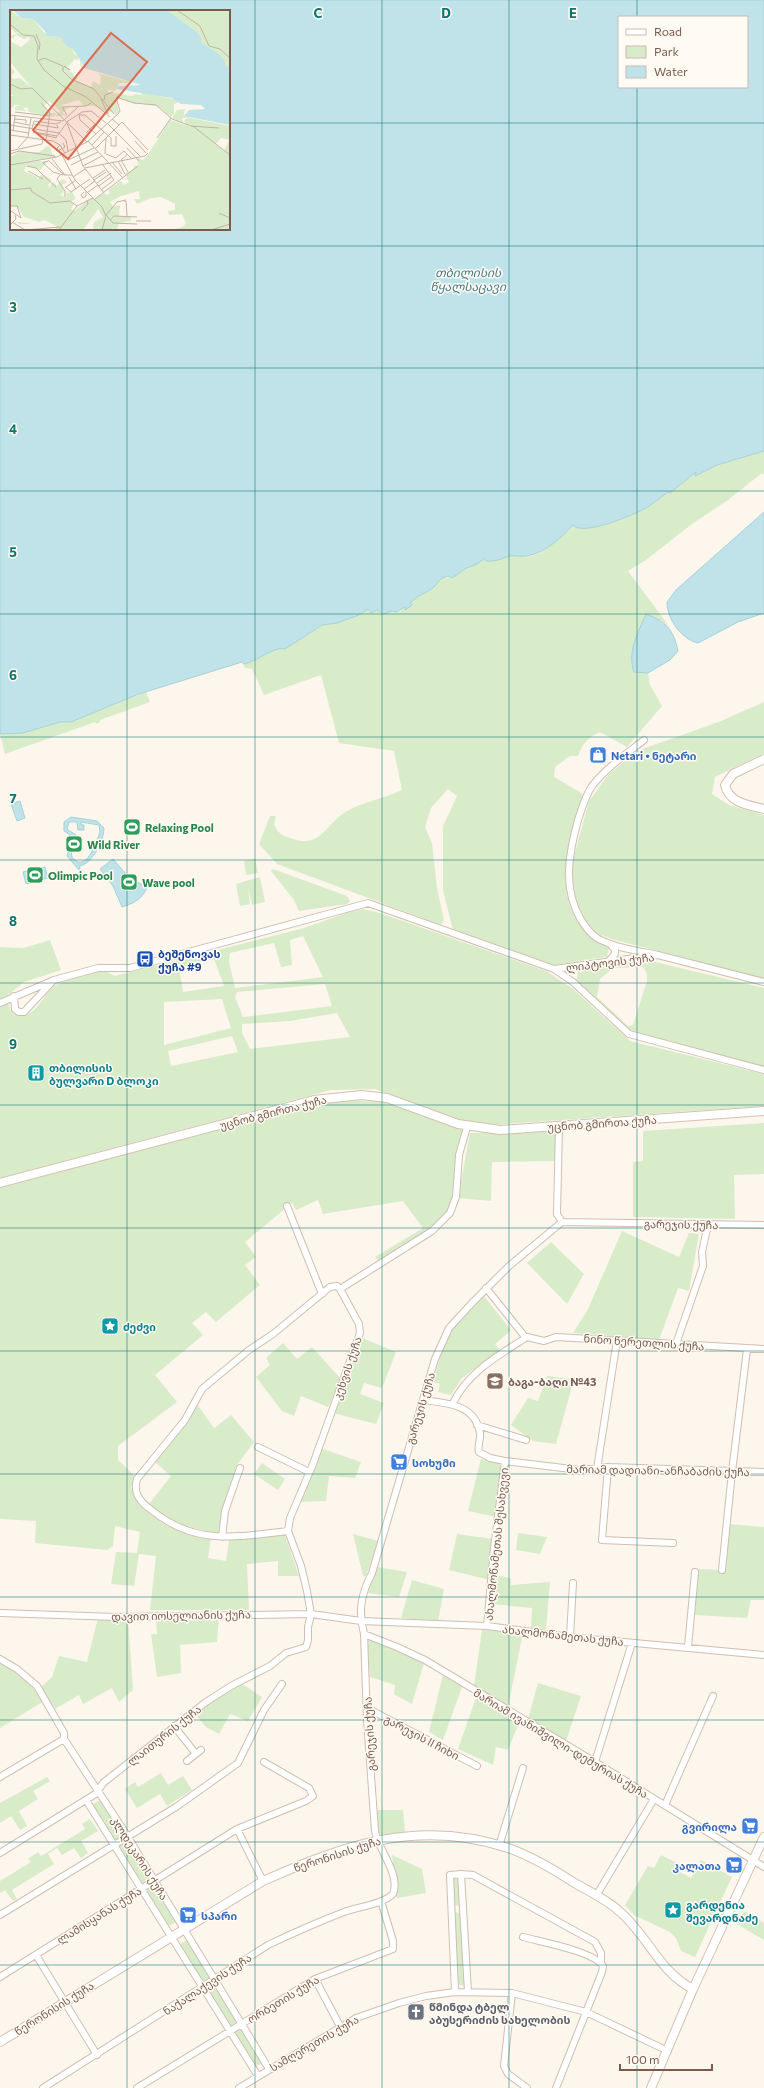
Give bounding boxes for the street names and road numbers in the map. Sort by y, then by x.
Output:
street label: ლიპტოვის ქუჩა [565,950,655,975]
street label: უცნობ გმირთა ქუჩა [218,1092,328,1133]
street label: უცნობ გმირთა ქუჩა [547,1113,657,1134]
street label: გარეჯის ქუჩა [644,1217,718,1232]
street label: ნინო წერეთლის ქუჩა [583,1331,705,1354]
street label: კეხვის ქუჩა [330,1335,365,1402]
street label: გარეჯის ქუჩა [403,1370,438,1446]
street label: მარიამ დადიანი-ანჩაბაძის ქუჩა [566,1462,750,1479]
street label: ახალმოწამეთას შესახვევი [481,1467,511,1621]
street label: დავით იოსელიანის ქუჩა [111,1607,251,1624]
street label: ახალმოწამეთას ქუჩა [502,1622,624,1649]
street label: მარიამ ივანიშვილი-დემურიას ქუჩა [471,1686,650,1801]
street label: გარეჯის ქუჩა [361,1696,378,1772]
street label: ლაითურის ქუჩა [124,1702,204,1769]
street label: გარეჯის II ჩიხი [382,1712,462,1763]
street label: კლდეკარის ქუჩა [108,1814,171,1903]
street label: წერონისის ქუჩა [292,1834,383,1875]
street label: ლამისყანას ქუჩა [54,1884,144,1947]
street label: ნაქალაქევის ქუჩა [160,1951,254,2018]
street label: ორბეთის ქუჩა [245,1973,322,2026]
street label: წერონისის ქუჩა [12,1978,97,2038]
street label: სამღერეთის ქუჩა [267,2012,361,2075]

